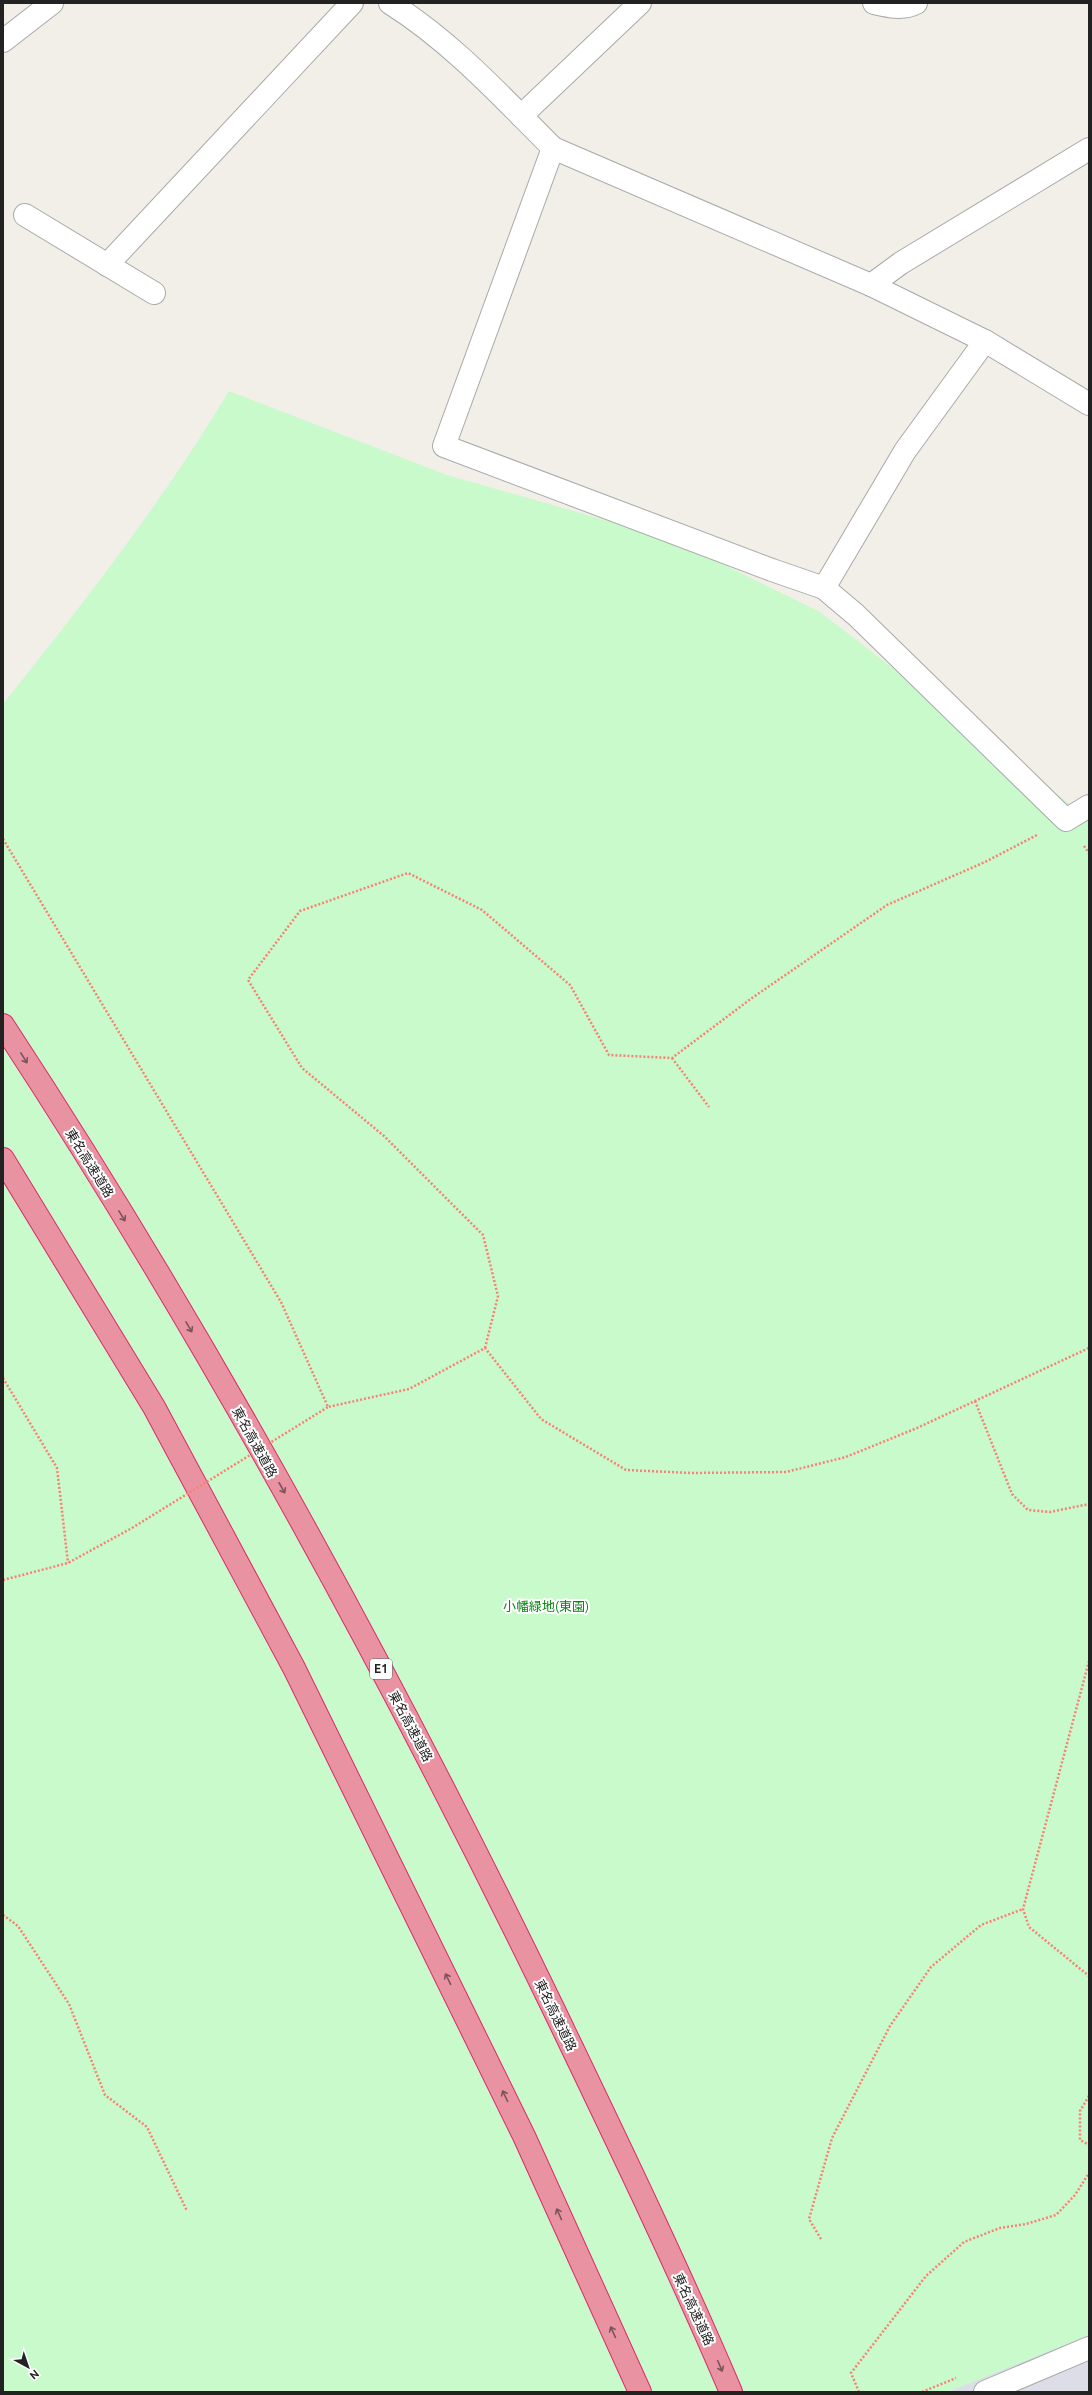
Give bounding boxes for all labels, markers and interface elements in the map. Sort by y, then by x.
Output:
one-way arrow [20,1052,28,1063]
street label: 東名高速道路 [63,1126,117,1200]
one-way arrow [119,1210,127,1222]
one-way arrow [186,1321,194,1333]
street label: 東名高速道路 [230,1404,280,1480]
one-way arrow [278,1482,286,1494]
park label: 小幡緑地(東園) [503,1599,589,1614]
road number: E1 [370,1659,392,1679]
street label: 東名高速道路 [387,1688,435,1764]
one-way arrow [444,1973,451,1985]
street label: 東名高速道路 [533,1977,579,2053]
one-way arrow [501,2090,508,2102]
one-way arrow [555,2208,563,2220]
street label: 東名高速道路 [671,2271,717,2347]
one-way arrow [609,2327,616,2339]
north arrow [8,2347,48,2387]
one-way arrow [717,2360,724,2372]
text: N [27,2367,41,2382]

